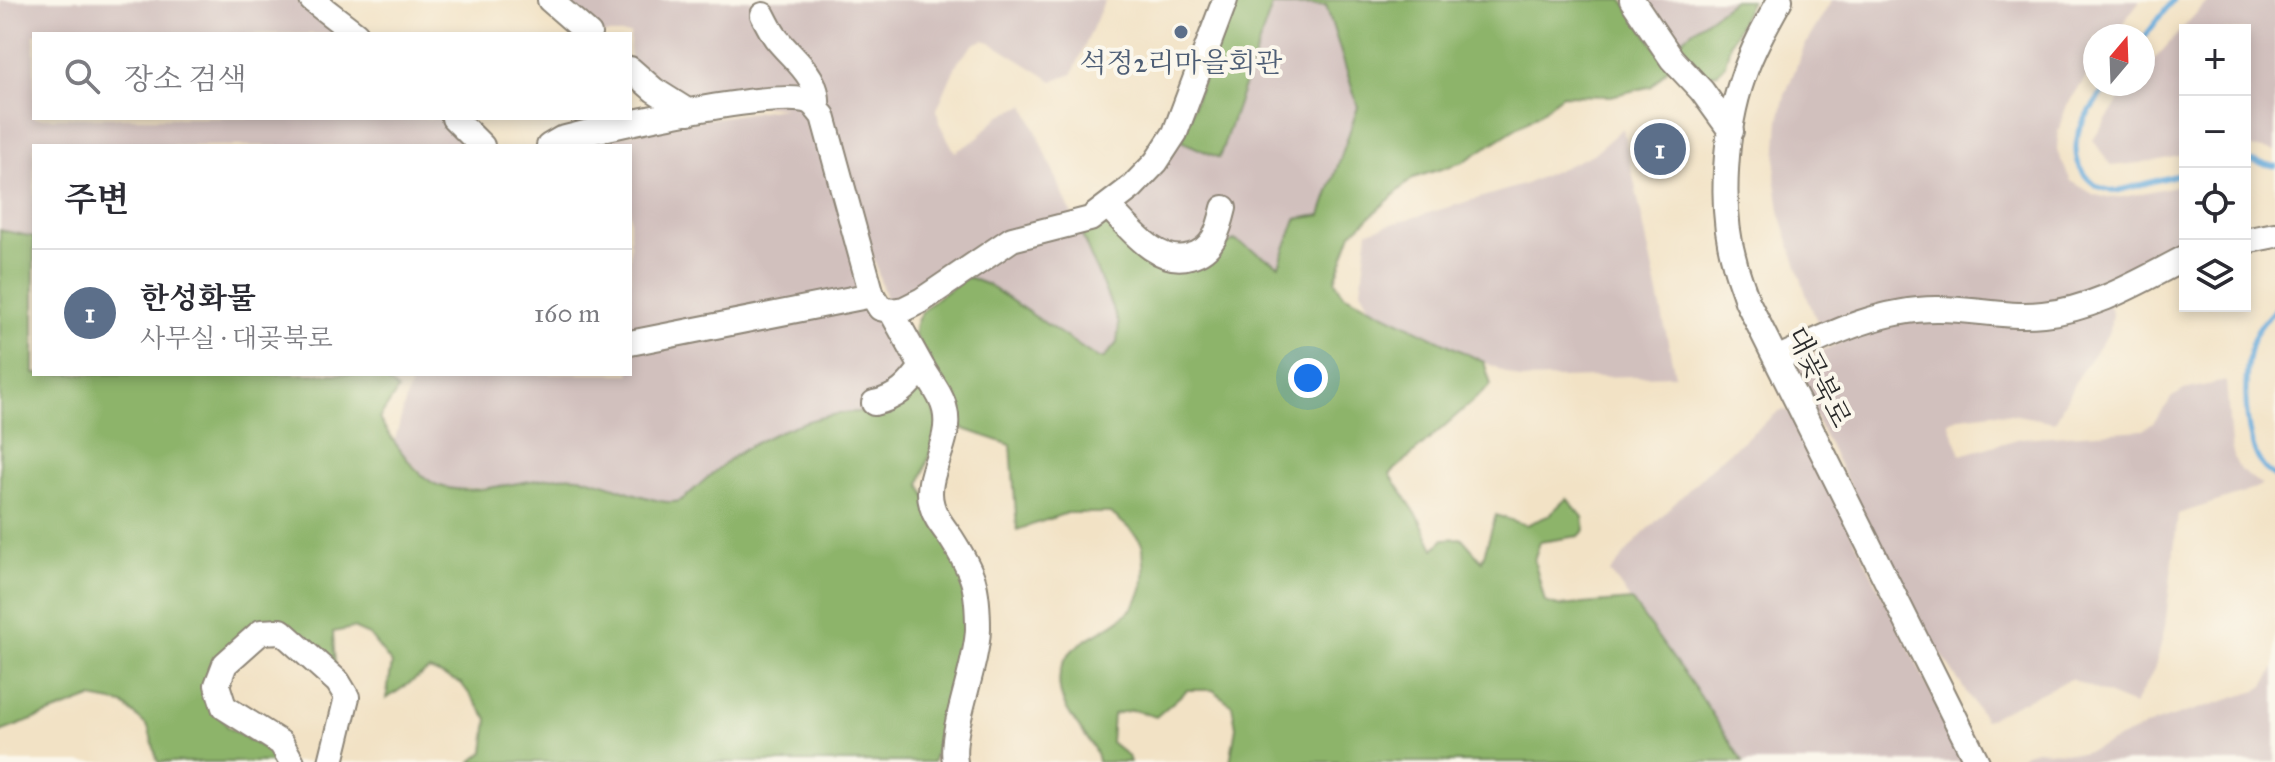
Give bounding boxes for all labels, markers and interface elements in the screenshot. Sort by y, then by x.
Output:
marker: 석정2리마을회관 [1172,23,1190,41]
north arrow [2083,24,2155,96]
map controls [2179,24,2251,312]
button: + [2179,24,2251,96]
search box [32,32,632,120]
place label: 석정2리마을회관 [1079,45,1283,80]
icon: search [60,54,104,98]
text: 장소 검색 [124,61,246,97]
button: − [2179,96,2251,168]
pin: 1 [1634,119,1686,179]
button: locate [2179,168,2251,240]
text: 주변 [64,179,130,220]
button: layers [2179,240,2251,312]
text: 한성화물 [140,280,256,316]
text: 1 [85,297,95,329]
text: 160 m [534,297,600,329]
street label: 대곶북로 [1779,321,1859,433]
text: 사무실 · 대곶북로 [140,322,333,354]
your location [1288,358,1328,398]

